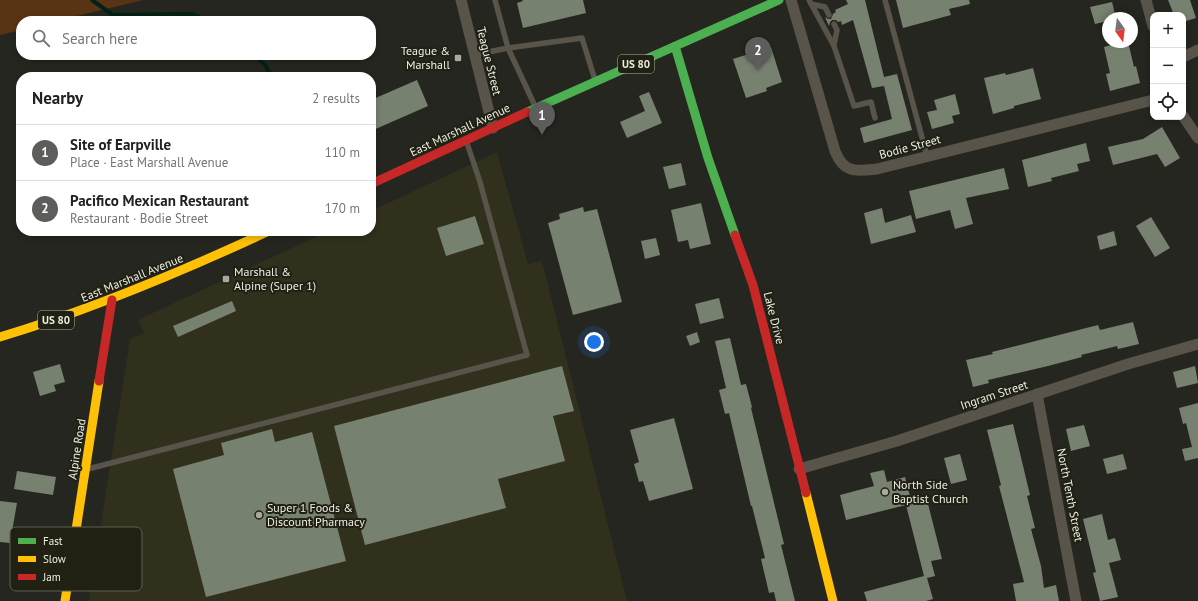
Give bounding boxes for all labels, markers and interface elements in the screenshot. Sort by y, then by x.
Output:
north arrow [1102,12,1138,48]
map controls [1150,12,1186,120]
button: + [1150,12,1186,48]
search box [16,16,376,60]
street label: Teague Street [474,25,505,97]
icon: search [30,27,52,49]
text: Search here [62,29,138,48]
pin: 2 [745,37,771,70]
place label: Teague & Marshall [401,43,450,72]
button: − [1150,48,1186,84]
marker: Teague & Marshall [453,53,463,63]
road number: US 80 [618,55,654,73]
button: locate [1150,84,1186,120]
text: Nearby [32,87,83,109]
text: 2 results [312,90,360,107]
street label: East Marshall Avenue [407,100,512,159]
pin: 1 [529,102,555,135]
street label: Bodie Street [877,131,942,162]
text: Site of Earpville [70,135,171,154]
text: 1 [41,144,49,161]
text: 110 m [325,144,360,161]
text: Place · East Marshall Avenue [70,154,228,171]
text: Pacifico Mexican Restaurant [70,191,249,210]
text: 2 [41,200,49,217]
text: 170 m [325,200,360,217]
text: Restaurant · Bodie Street [70,210,208,227]
street label: East Marshall Avenue [78,250,185,305]
place label: Marshall & Alpine (Super 1) [234,264,316,293]
marker: Marshall & Alpine (Super 1) [221,274,231,284]
street label: Lake Drive [761,290,788,346]
road number: US 80 [38,311,74,329]
your location [584,332,604,352]
street label: Ingram Street [958,377,1030,412]
street label: Alpine Road [64,417,89,480]
street label: North Tenth Street [1054,447,1087,543]
place label: North Side Baptist Church [893,477,968,506]
marker: North Side Baptist Church [880,487,890,497]
place label: Super 1 Foods & Discount Pharmacy [267,500,365,529]
marker: Super 1 Foods & Discount Pharmacy [254,510,264,520]
legend [10,527,142,591]
text: Fast [43,534,63,548]
text: Slow [43,552,66,566]
text: Jam [42,570,61,584]

